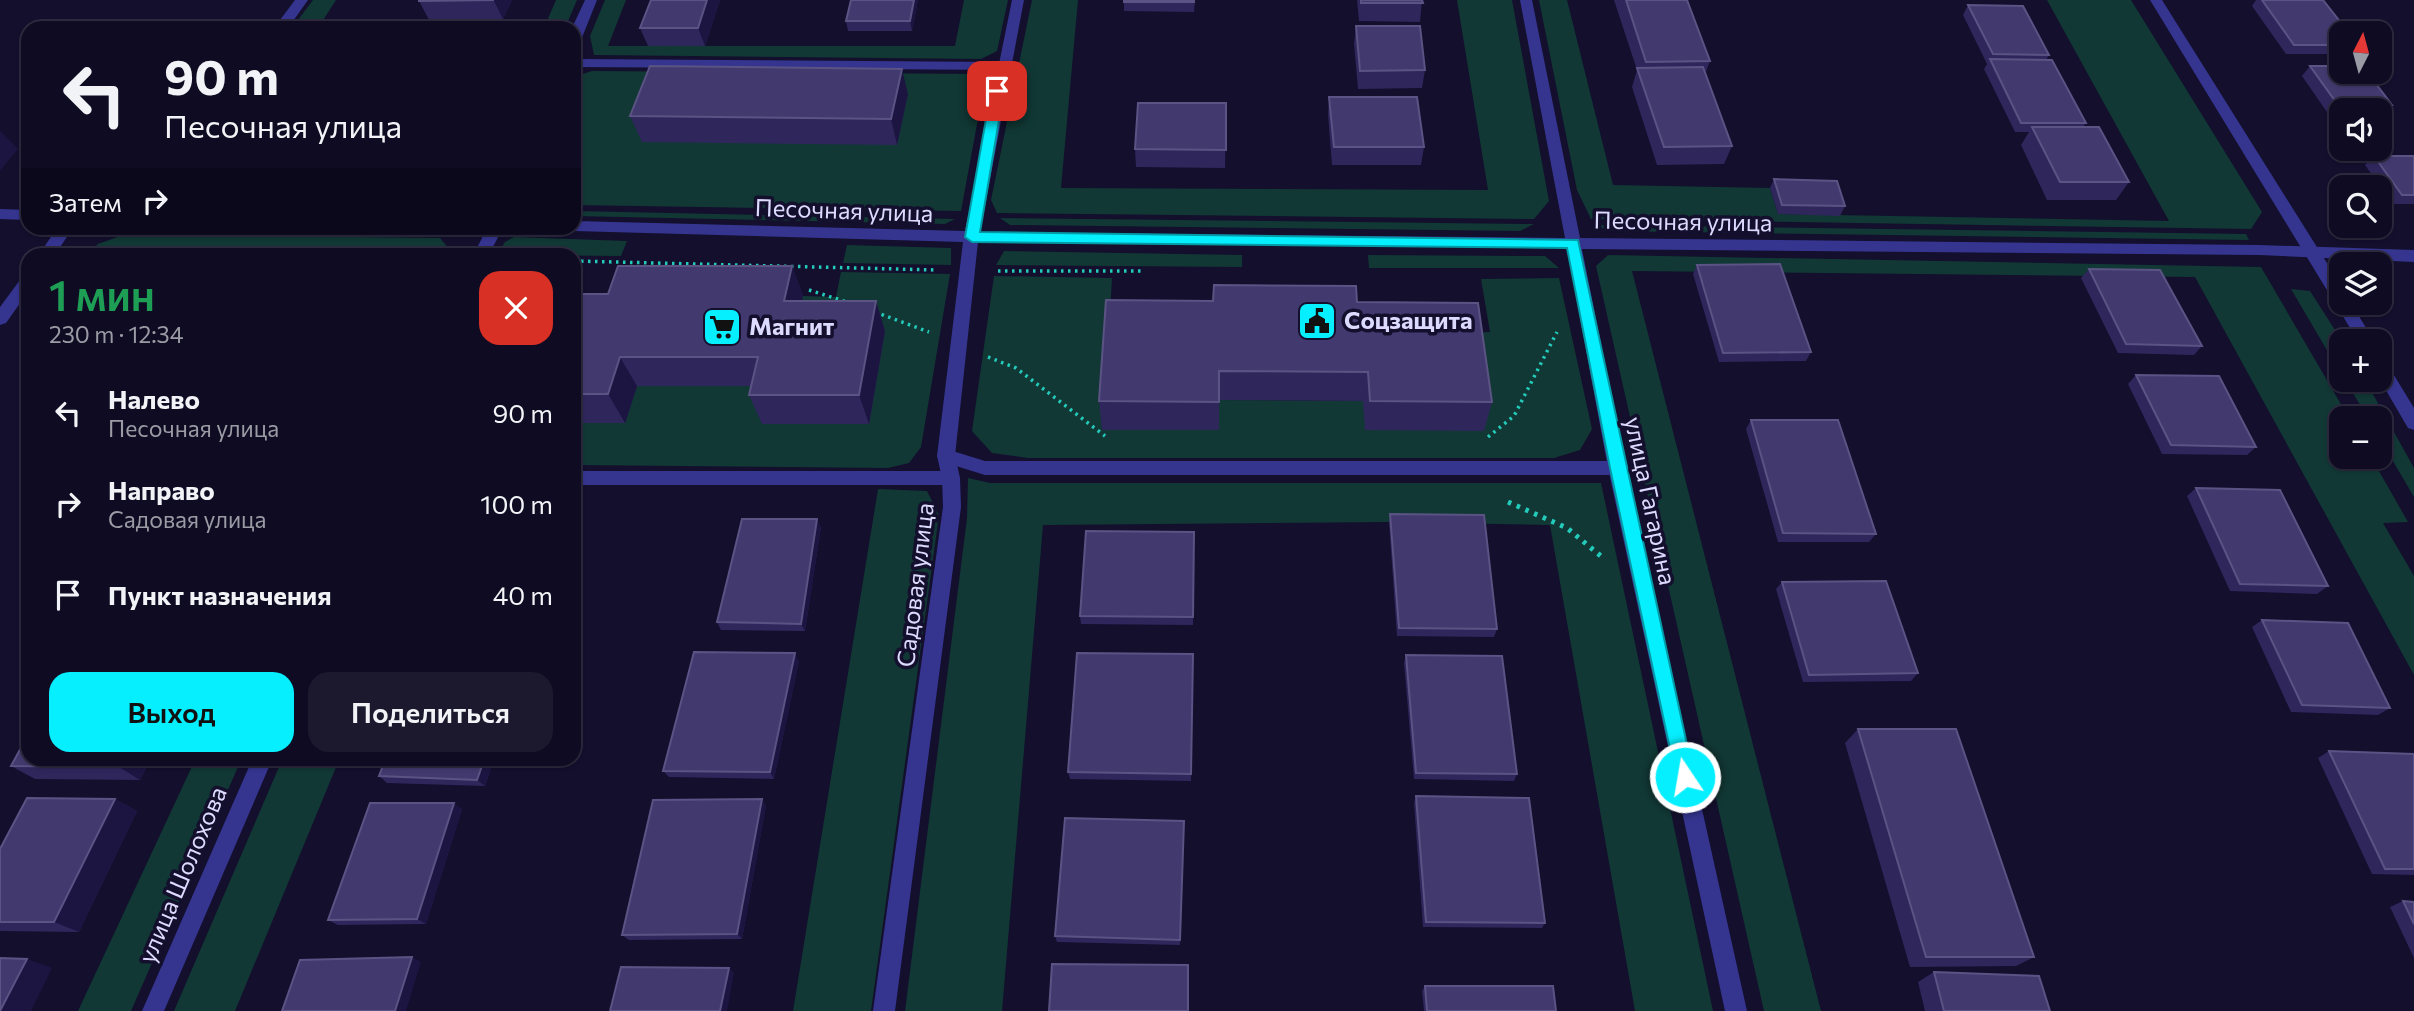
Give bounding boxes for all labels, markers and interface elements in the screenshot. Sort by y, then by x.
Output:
north arrow [2329,21,2392,84]
map controls [2329,21,2392,469]
text: 90 m [164,45,279,105]
icon: left [49,49,140,140]
pin [967,61,1027,121]
icon: arrive [978,72,1016,110]
button: sound [2329,98,2392,161]
text: Песочная улица [164,105,402,145]
button: search [2329,175,2392,238]
icon: right [136,182,174,220]
text: Затем [49,186,122,217]
street label: Песочная улица [754,192,934,227]
street label: Песочная улица [1594,204,1773,237]
button: layers [2329,252,2392,315]
text: 1 мин [49,268,155,320]
button: close [479,271,553,345]
public building icon: Соцзащита [1296,300,1338,342]
place label: Соцзащита [1344,305,1473,334]
supermarket icon: Магнит [701,306,743,348]
place label: Магнит [749,311,835,340]
text: 230 m · 12:34 [49,320,184,348]
button: + [2329,329,2392,392]
text: Налево [108,383,200,414]
icon: left [49,394,87,432]
text: 90 m [493,397,553,428]
button: − [2329,406,2392,469]
text: Песочная улица [108,414,279,442]
street label: улица Гагарина [1620,414,1683,587]
text: Направо [108,474,215,505]
icon: right [49,485,87,523]
text: 100 m [480,488,553,519]
street label: Садовая улица [890,501,939,669]
text: Садовая улица [108,505,266,533]
icon: arrive [49,576,87,614]
text: Пункт назначения [108,579,332,610]
text: 40 m [493,579,553,610]
button: Выход [49,672,294,752]
button: Поделиться [308,672,553,752]
position arrow [1648,740,1722,814]
street label: улица Шолохова [131,782,232,967]

